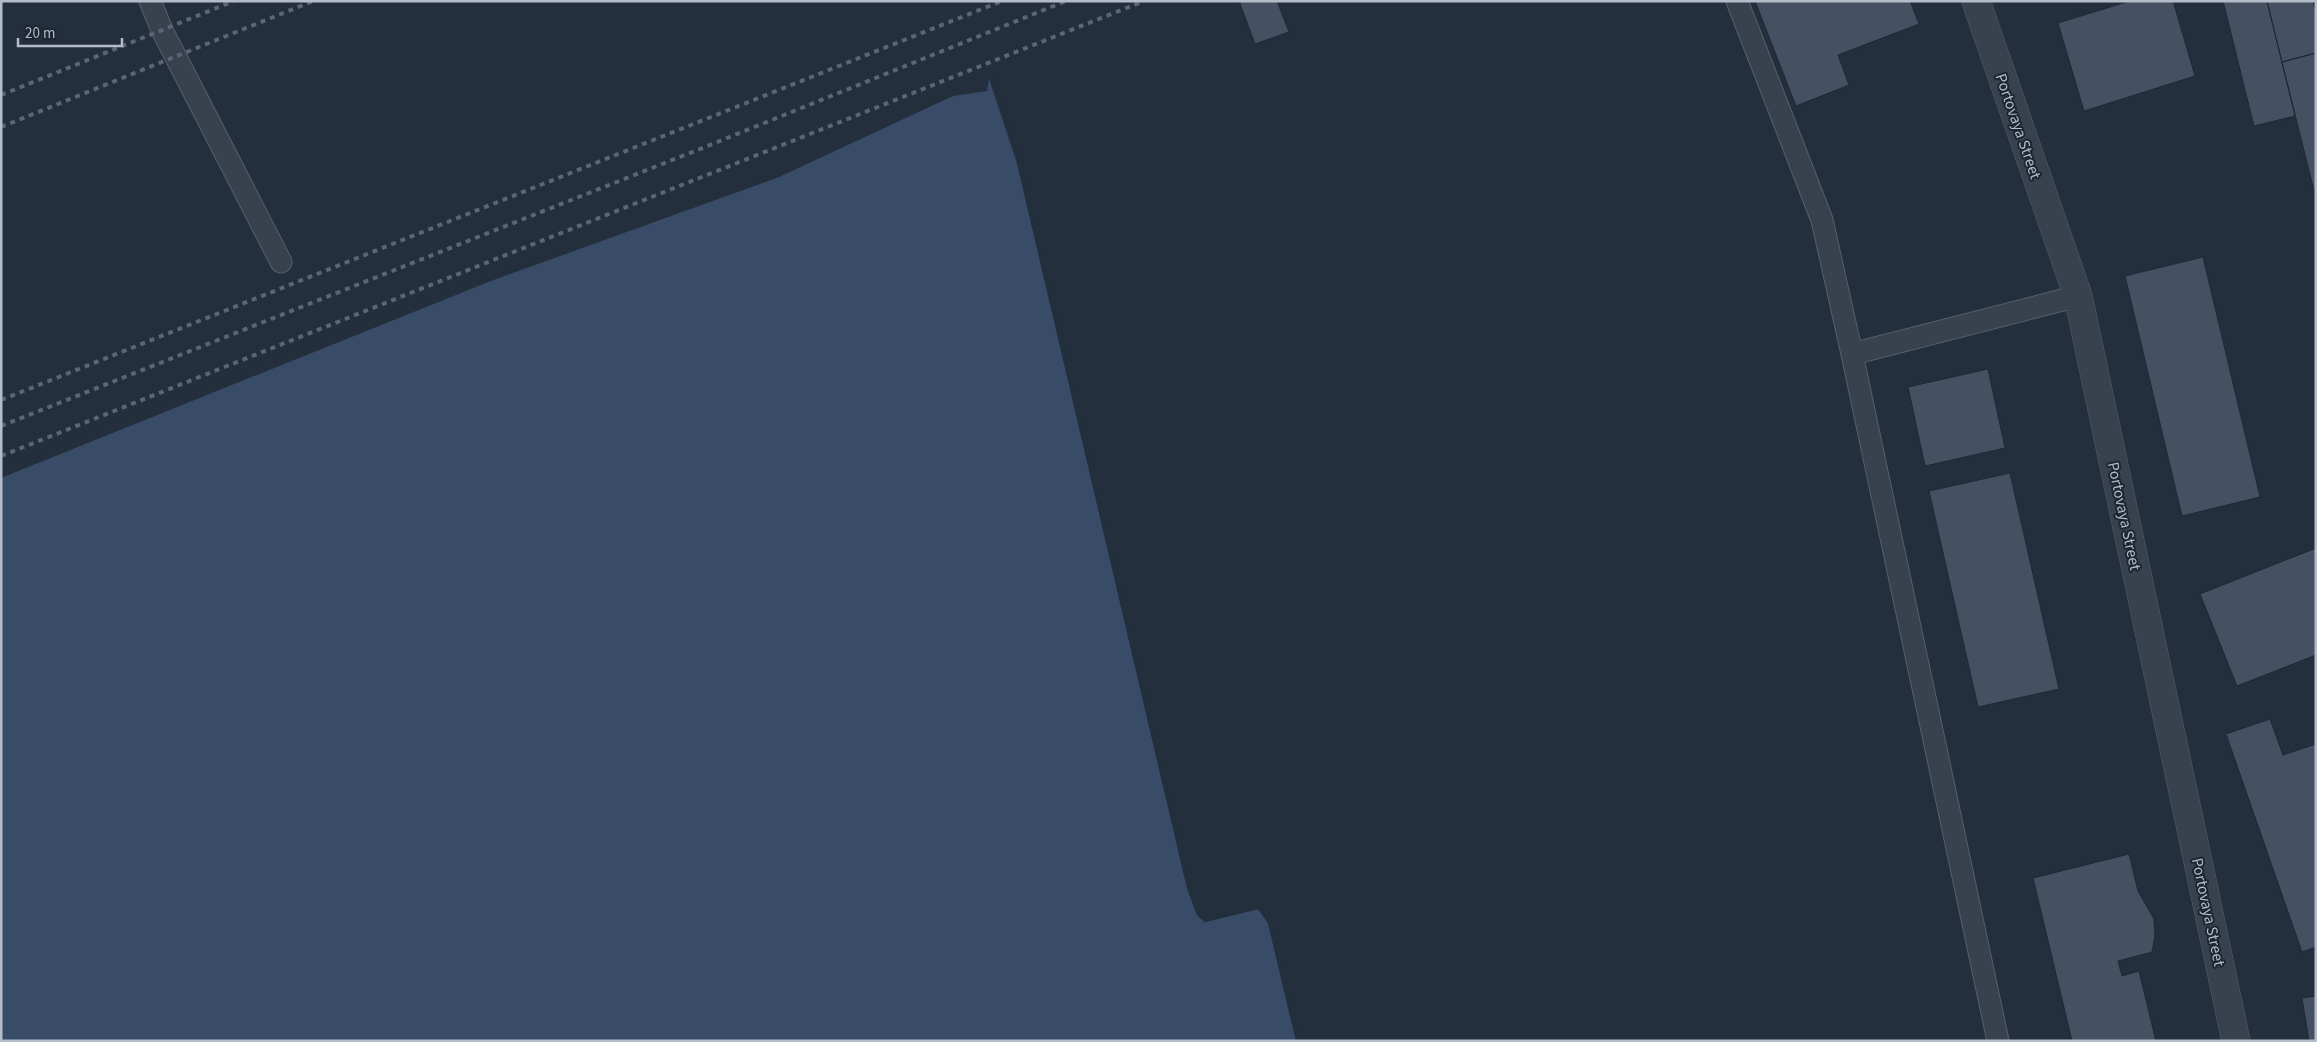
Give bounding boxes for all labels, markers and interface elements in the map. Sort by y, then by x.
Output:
scale bar [18,15,121,47]
text: 20 m [25,23,55,44]
street label: Portovaya Street [1990,71,2047,183]
street label: Portovaya Street [2102,460,2146,573]
street label: Portovaya Street [2186,856,2230,969]

